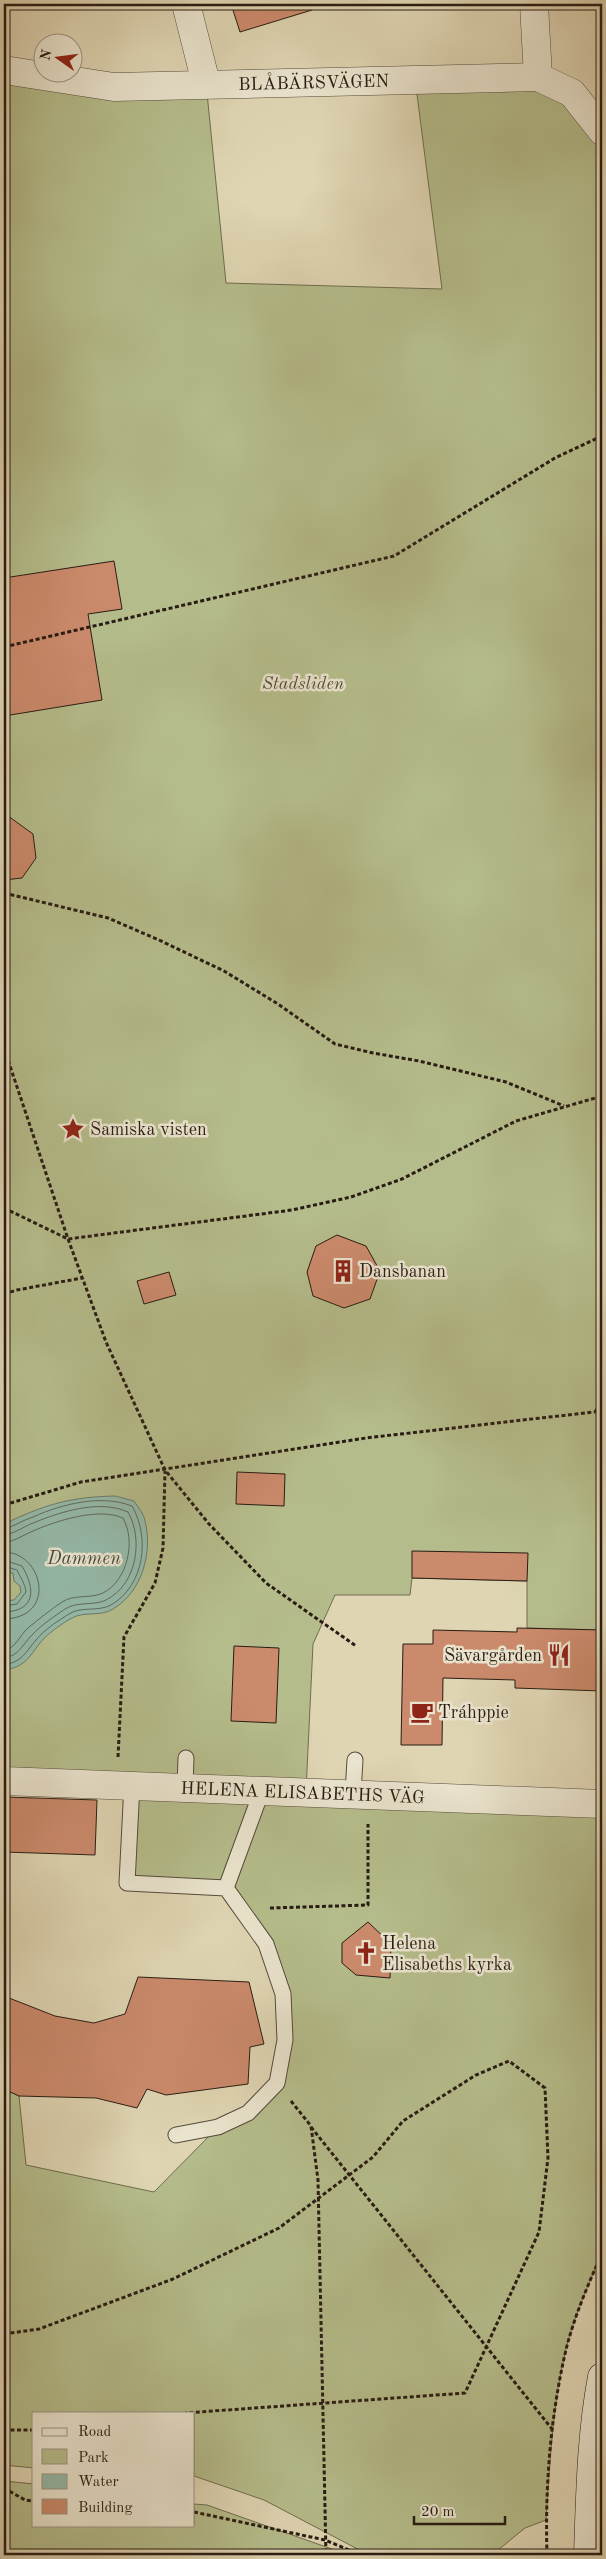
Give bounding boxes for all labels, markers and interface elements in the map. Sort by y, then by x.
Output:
north arrow [32,32,82,82]
text: N [38,48,55,62]
street label: BLÅBÄRSVÄGEN [238,70,390,94]
park label: Stadsliden [262,675,344,693]
place icon: Samiska visten [60,1116,86,1142]
place label: Samiska visten [90,1121,207,1139]
building icon: Dansbanan [330,1258,356,1284]
place label: Dansbanan [359,1263,446,1281]
water label: Dammen [46,1550,121,1569]
restaurant icon: Sävargården [546,1642,572,1668]
place label: Sävargården [444,1647,542,1665]
cafe icon: Tráhppie [409,1699,435,1725]
place label: Tráhppie [438,1704,509,1722]
street label: HELENA ELISABETHS VÄG [180,1780,425,1807]
place label: Helena Elisabeths kyrka [382,1935,512,1974]
church icon: Helena Elisabeths kyrka [353,1940,379,1966]
legend [32,2412,195,2526]
text: Road [78,2425,112,2440]
text: Park [78,2451,109,2466]
text: Water [78,2475,119,2490]
scale bar [414,2494,505,2526]
text: Building [78,2501,133,2516]
text: 20 m [421,2505,455,2520]

